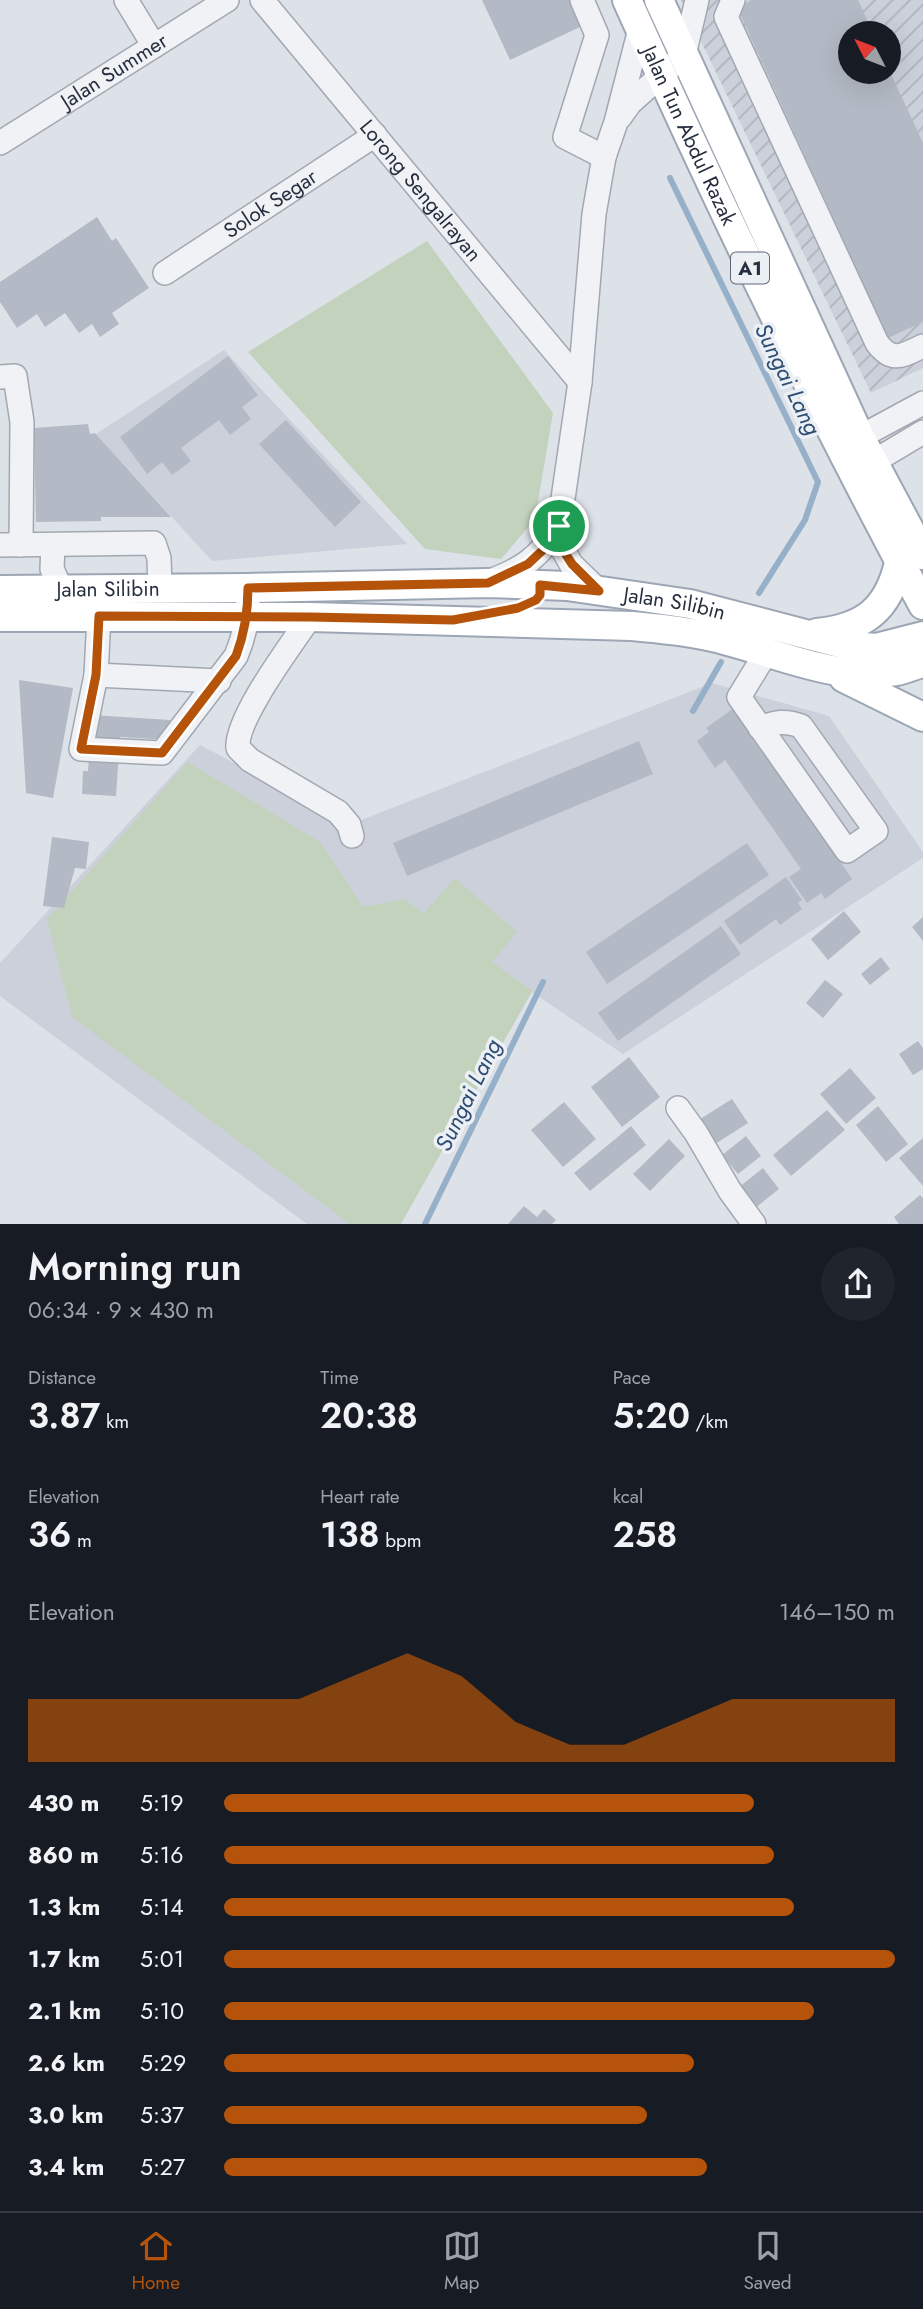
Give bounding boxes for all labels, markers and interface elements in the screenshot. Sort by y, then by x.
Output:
north arrow [838,21,901,84]
map controls [838,21,901,84]
street label: Jalan Summer [53,26,174,118]
street label: Jalan Tun Abdul Razak [633,38,744,231]
street label: Lorong Sengalrayan [353,113,489,268]
street label: Solok Segar [218,162,324,246]
road number: A1 [731,252,769,284]
water label: Sungai Lang [746,317,830,441]
pin [529,496,589,556]
icon: arrive [540,507,578,545]
street label: Jalan Silibin [53,574,160,605]
street label: Jalan Silibin [619,579,729,628]
water label: Sungai Lang [426,1033,510,1157]
text: Morning run [28,1239,242,1294]
button: share [821,1247,895,1321]
text: 06:34 · 9 × 430 m [28,1293,214,1327]
text: Distance [28,1364,96,1391]
text: Time [320,1364,359,1391]
text: Pace [613,1364,651,1391]
text: 3.87 [28,1391,100,1441]
text: 20:38 [320,1391,418,1441]
text: 5:20 [613,1391,690,1441]
text: km [100,1408,129,1435]
text: /km [690,1408,729,1435]
text: Elevation [28,1483,100,1510]
text: Heart rate [320,1483,400,1510]
text: kcal [613,1483,643,1510]
text: 36 [28,1510,71,1560]
text: 138 [320,1510,379,1560]
text: 258 [613,1510,677,1560]
text: m [71,1527,92,1554]
text: bpm [379,1527,422,1554]
text: Elevation [28,1595,115,1629]
text: 146–150 m [779,1595,895,1629]
text: 430 m [28,1786,99,1820]
text: 5:19 [140,1786,183,1820]
text: 860 m [28,1838,99,1872]
text: 5:16 [140,1838,183,1872]
text: 1.3 km [28,1890,100,1924]
text: 5:14 [140,1890,184,1924]
text: 1.7 km [28,1942,100,1976]
text: 5:01 [140,1942,184,1976]
text: 2.1 km [28,1994,101,2028]
text: 5:10 [140,1994,184,2028]
text: 2.6 km [28,2046,105,2080]
text: 5:29 [140,2046,186,2080]
text: 3.0 km [28,2098,104,2132]
text: 5:37 [140,2098,184,2132]
text: 3.4 km [28,2150,104,2184]
text: 5:27 [140,2150,185,2184]
tab: Home [131,2227,180,2296]
tab: Map [443,2227,481,2296]
tab: Saved [743,2227,792,2296]

